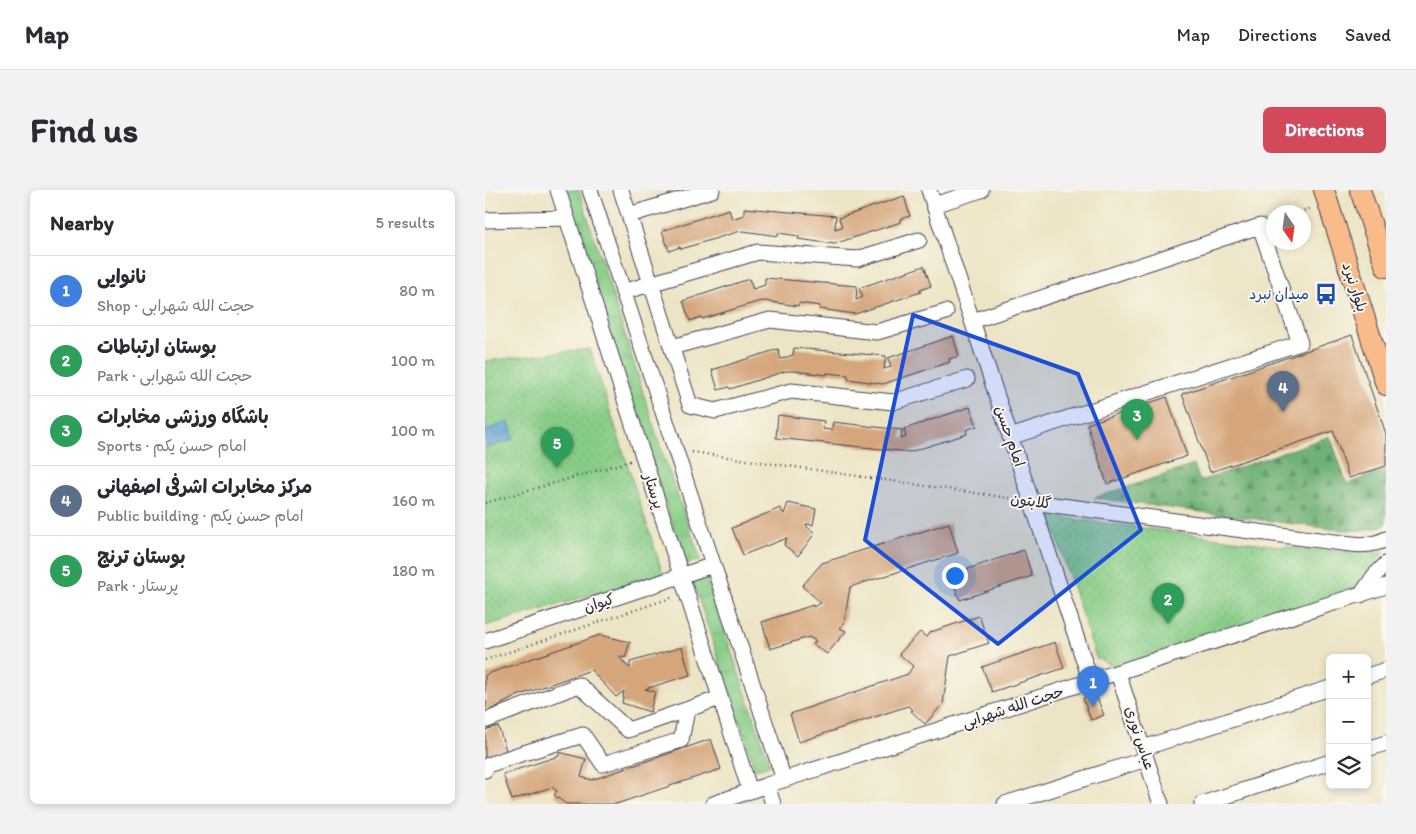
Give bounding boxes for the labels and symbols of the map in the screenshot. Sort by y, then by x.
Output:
north arrow [1266,205,1311,250]
street label: بلوار نبرد [1339,260,1371,314]
bus stop icon: میدان نبرد [1313,281,1339,307]
place label: میدان نبرد [1249,285,1309,303]
pin: 4 [1267,371,1299,412]
pin: 3 [1121,399,1153,440]
street label: امام حسن [989,403,1029,470]
pin: 5 [541,427,573,468]
street label: پرستار [639,470,668,511]
street label: گلابتون [1009,489,1053,513]
your location [942,563,968,589]
pin: 2 [1152,583,1184,624]
street label: کیوان [581,590,617,616]
pin: 1 [1077,666,1109,707]
street label: حجت الله شهرابی [960,682,1066,733]
street label: عباس نوری [1121,704,1159,772]

